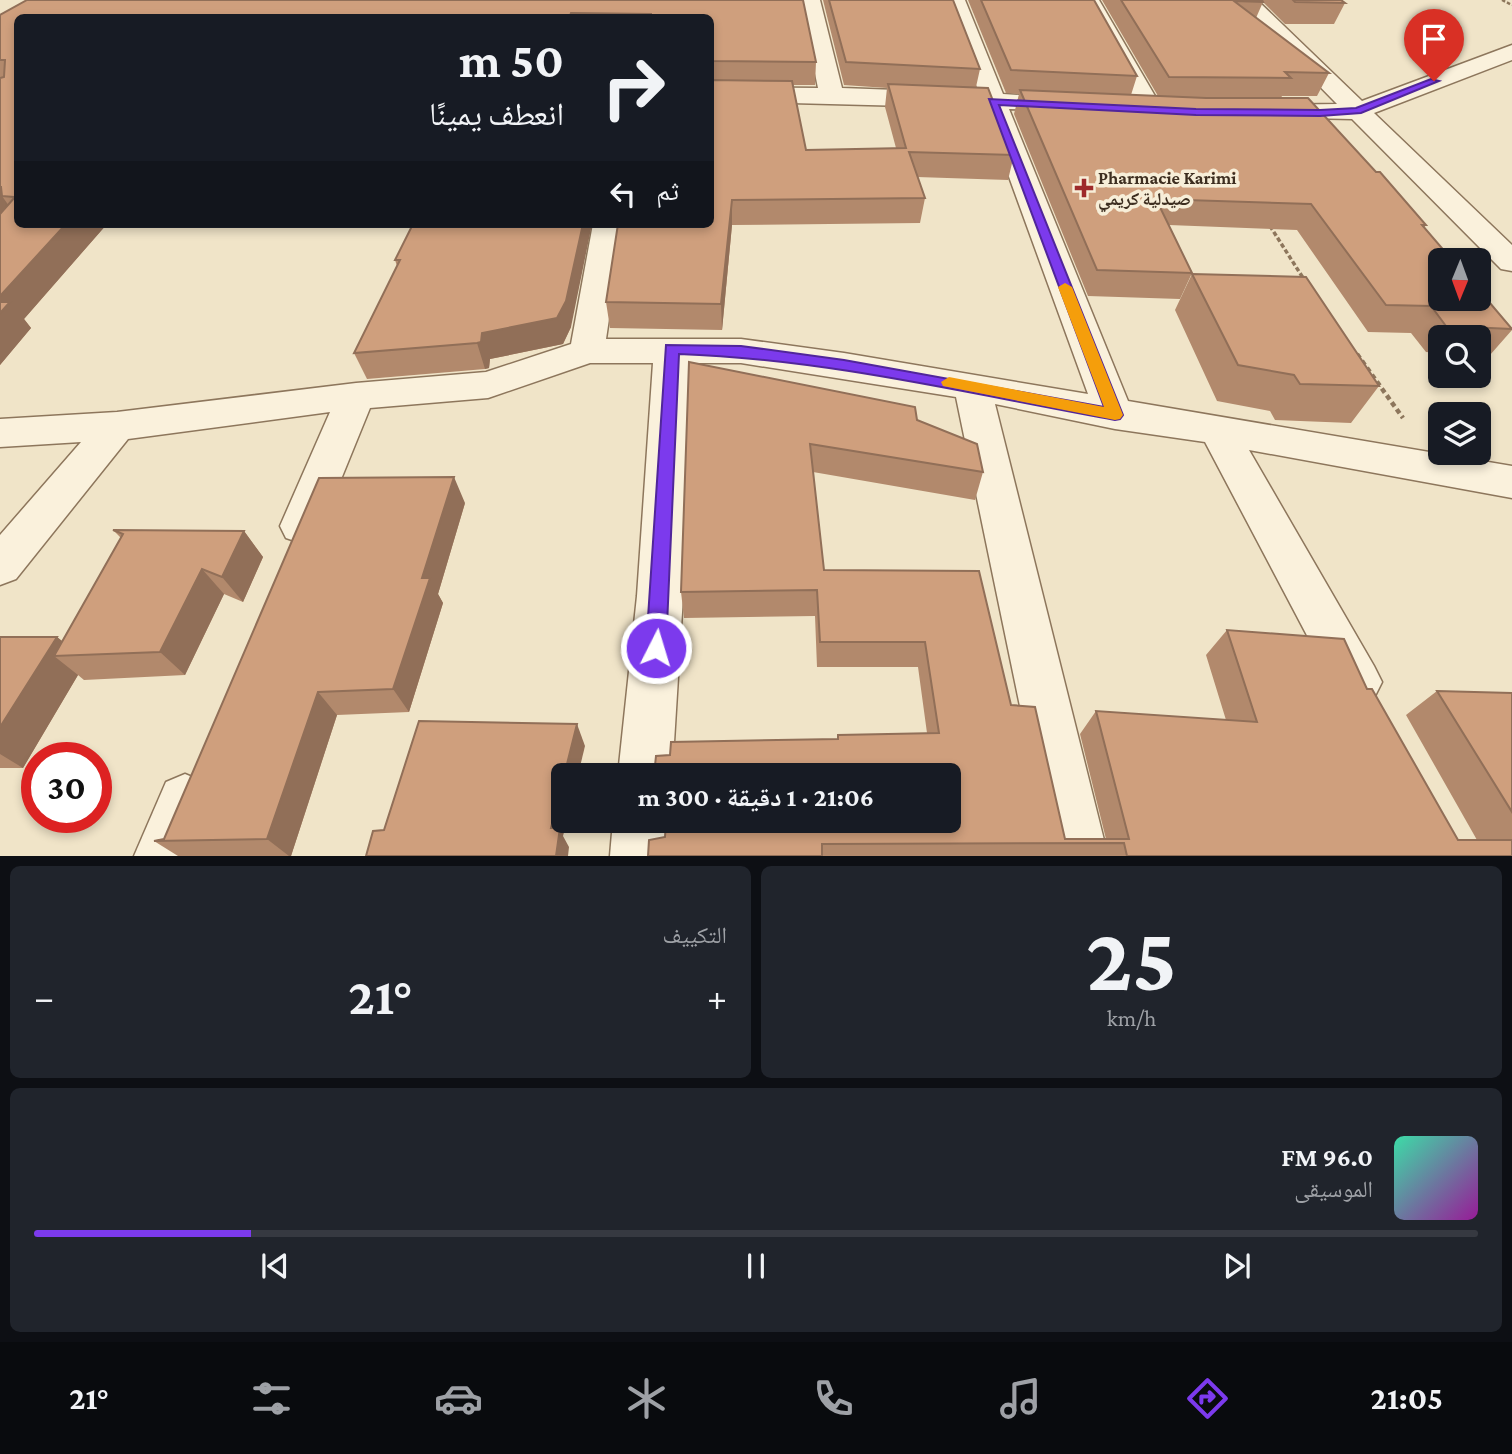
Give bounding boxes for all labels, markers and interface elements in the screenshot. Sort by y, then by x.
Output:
pin [1404,9,1464,81]
icon: arrive [1415,20,1453,58]
text: 50 m [459,33,564,88]
icon: right [588,42,679,133]
text: انعطف يمينًا [429,96,564,132]
place label: Pharmacie Karimi صيدلية كريمي [1098,168,1237,213]
icon: left [604,175,642,213]
text: ثم [656,177,679,206]
marker: Pharmacie Karimi صيدلية كريمي [1076,180,1092,196]
north arrow [1428,248,1491,312]
map controls [1428,248,1491,465]
button: search [1428,325,1491,388]
button: layers [1428,402,1491,465]
position arrow [619,611,693,685]
speed limit sign: 30 [21,742,112,833]
text: 21:06 · 1 دقيقة · 300 m [638,783,874,812]
text: 25 [1086,908,1177,1010]
text: التكييف [662,922,727,948]
text: 21° [348,967,413,1025]
text: − [34,976,54,1018]
text: + [707,976,727,1018]
text: km/h [1107,1005,1156,1031]
text: 96.0 FM [1281,1143,1373,1172]
text: الموسيقى [1294,1176,1373,1202]
icon: previous [256,1247,294,1285]
icon: pause [737,1247,775,1285]
icon: next [1218,1247,1256,1285]
icon: filters [247,1374,296,1423]
icon: car [434,1374,483,1423]
icon: climate [622,1374,671,1423]
icon: phone [809,1374,858,1423]
icon: music [996,1374,1045,1423]
icon: directions [1183,1374,1232,1423]
text: 21° [69,1380,109,1416]
text: 21:05 [1371,1380,1443,1416]

